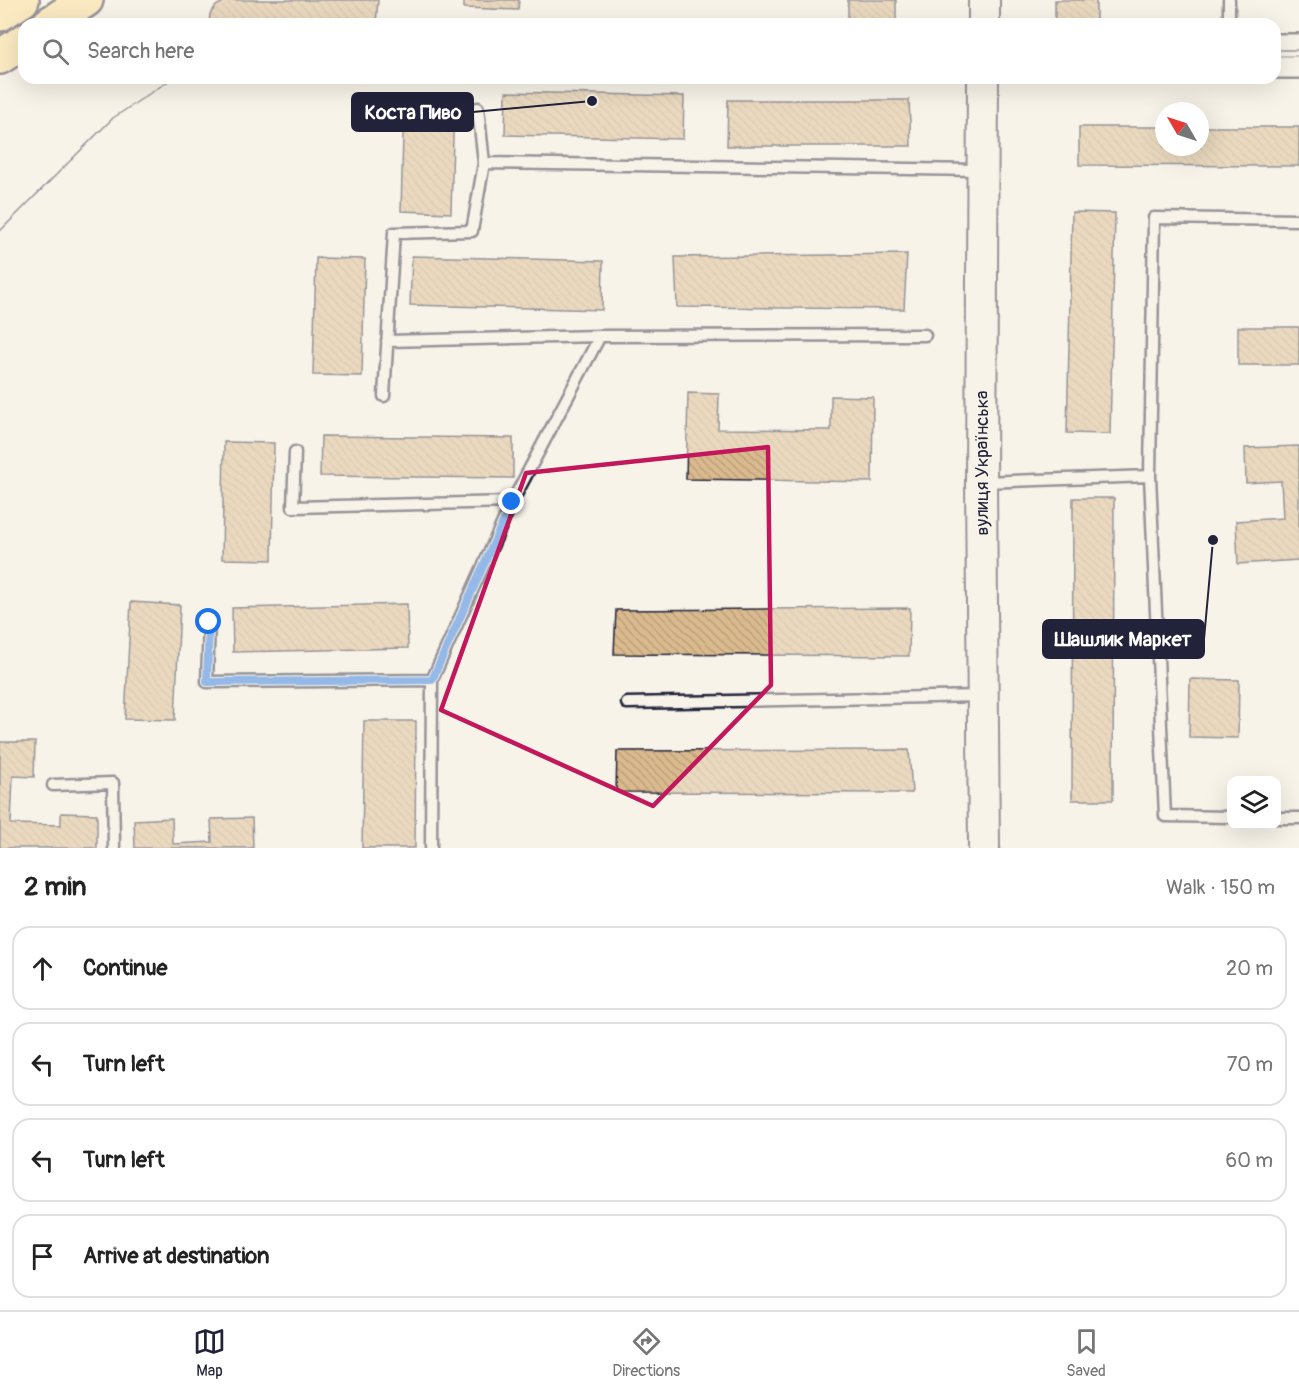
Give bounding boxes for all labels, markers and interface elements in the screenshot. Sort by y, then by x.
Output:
search box [18,18,1281,84]
icon: search [39,35,72,68]
text: Search here [87,37,194,65]
callout: Коста Пиво [352,93,473,131]
text: Коста Пиво [364,100,462,125]
north arrow [1155,102,1209,156]
street label: вулиця Українська [971,391,994,535]
route end [498,488,524,514]
route start [195,608,221,634]
callout: Шашлик Маркет [1043,620,1204,658]
text: Шашлик Маркет [1053,627,1193,652]
map controls [1227,776,1281,830]
button: layers [1227,776,1281,830]
text: 2 min [24,871,86,903]
text: Walk · 150 m [1166,875,1275,900]
icon: ahead [26,952,59,985]
text: Continue [83,954,167,982]
text: 20 m [1226,956,1273,981]
icon: left [26,1048,59,1081]
text: Turn left [83,1050,165,1078]
text: 70 m [1227,1052,1273,1077]
icon: left [26,1144,59,1177]
text: Turn left [83,1146,165,1174]
text: 60 m [1226,1148,1273,1173]
icon: arrive [26,1240,59,1273]
text: Arrive at destination [83,1242,269,1270]
tab: Map [193,1325,226,1381]
tab: Directions [612,1325,680,1381]
tab: Saved [1066,1325,1106,1381]

